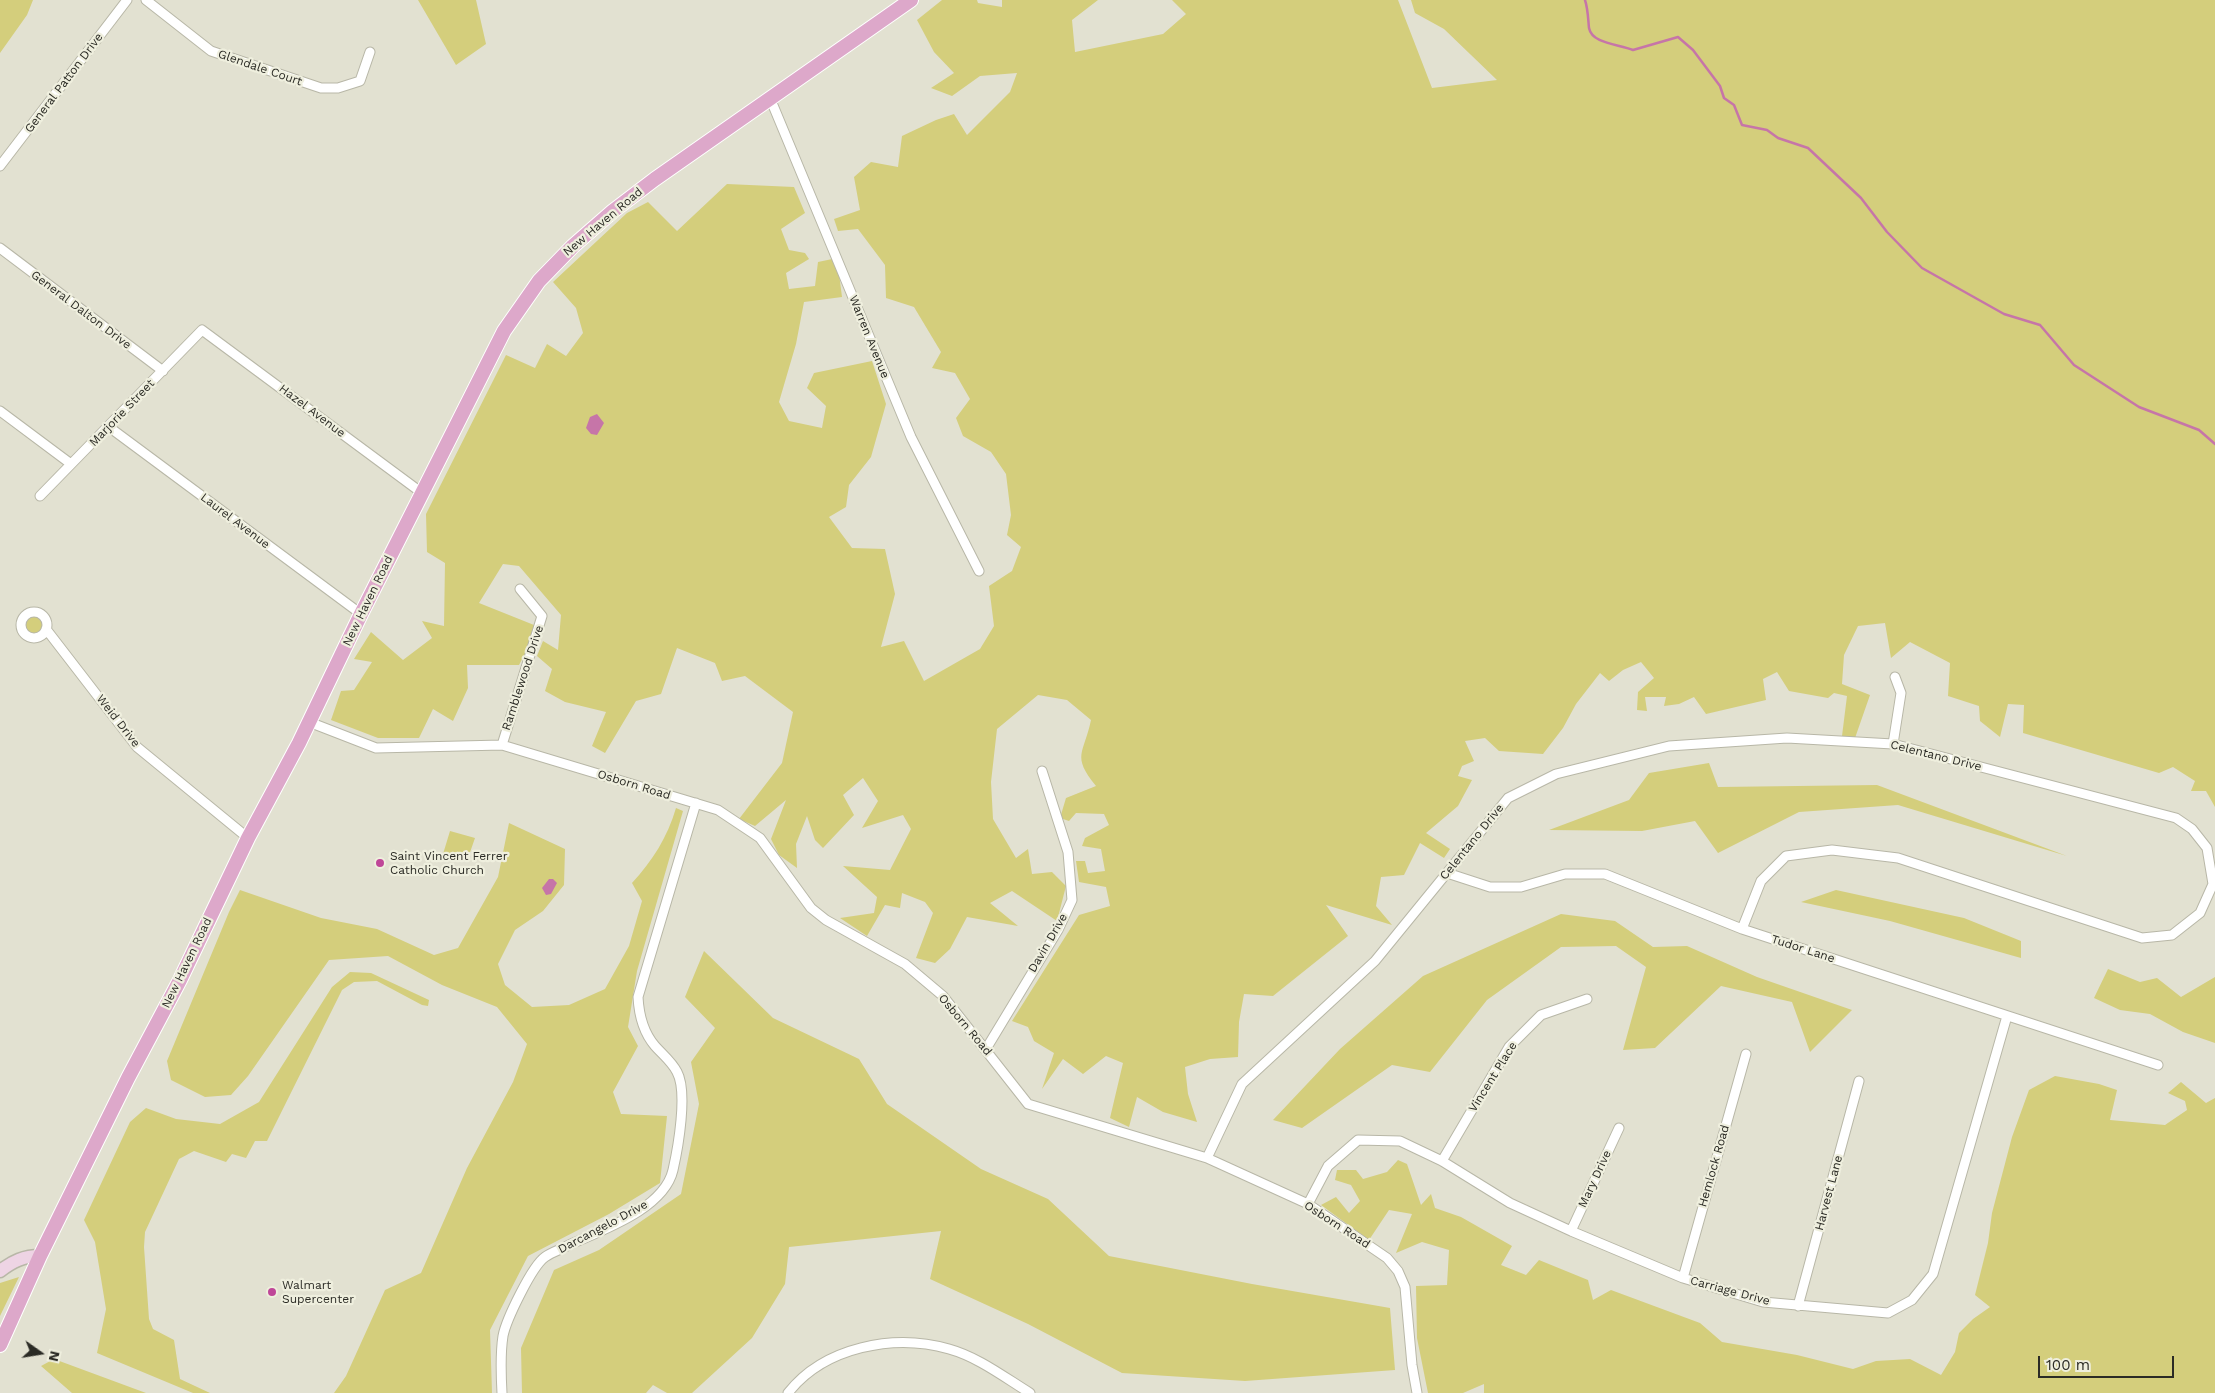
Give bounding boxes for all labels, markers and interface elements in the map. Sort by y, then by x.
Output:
street label: General Patton Drive [22,30,106,136]
street label: Glendale Court [216,47,304,89]
street label: New Haven Road [560,185,646,259]
street label: General Dalton Drive [28,268,134,352]
street label: Warren Avenue [846,293,892,381]
street label: Marjorie Street [86,377,158,449]
street label: Hazel Avenue [276,381,348,441]
street label: Laurel Avenue [197,490,273,552]
street label: New Haven Road [340,553,396,649]
street label: Ramblewood Drive [499,624,547,732]
street label: Weid Drive [93,692,143,750]
street label: Celentano Drive [1889,738,1983,774]
street label: Osborn Road [596,767,672,803]
street label: Celentano Drive [1437,801,1507,883]
place label: Saint Vincent Ferrer Catholic Church [390,849,508,877]
marker: Saint Vincent Ferrer Catholic Church [374,857,386,869]
street label: Davin Drive [1025,911,1071,975]
street label: New Haven Road [159,915,215,1011]
street label: Tudor Lane [1769,932,1837,966]
street label: Osborn Road [935,991,995,1059]
street label: Vincent Place [1466,1039,1520,1115]
street label: Hemlock Road [1695,1123,1733,1209]
street label: Mary Drive [1575,1148,1615,1210]
street label: Harvest Lane [1812,1154,1846,1232]
street label: Darcangelo Drive [556,1197,650,1257]
street label: Osborn Road [1301,1198,1373,1252]
street label: Carriage Drive [1689,1273,1771,1309]
place label: Walmart Supercenter [282,1278,354,1306]
marker: Walmart Supercenter [266,1286,278,1298]
north arrow [15,1328,65,1378]
scale bar [2040,1346,2176,1378]
text: N [46,1350,64,1363]
text: 100 m [2046,1356,2090,1374]

